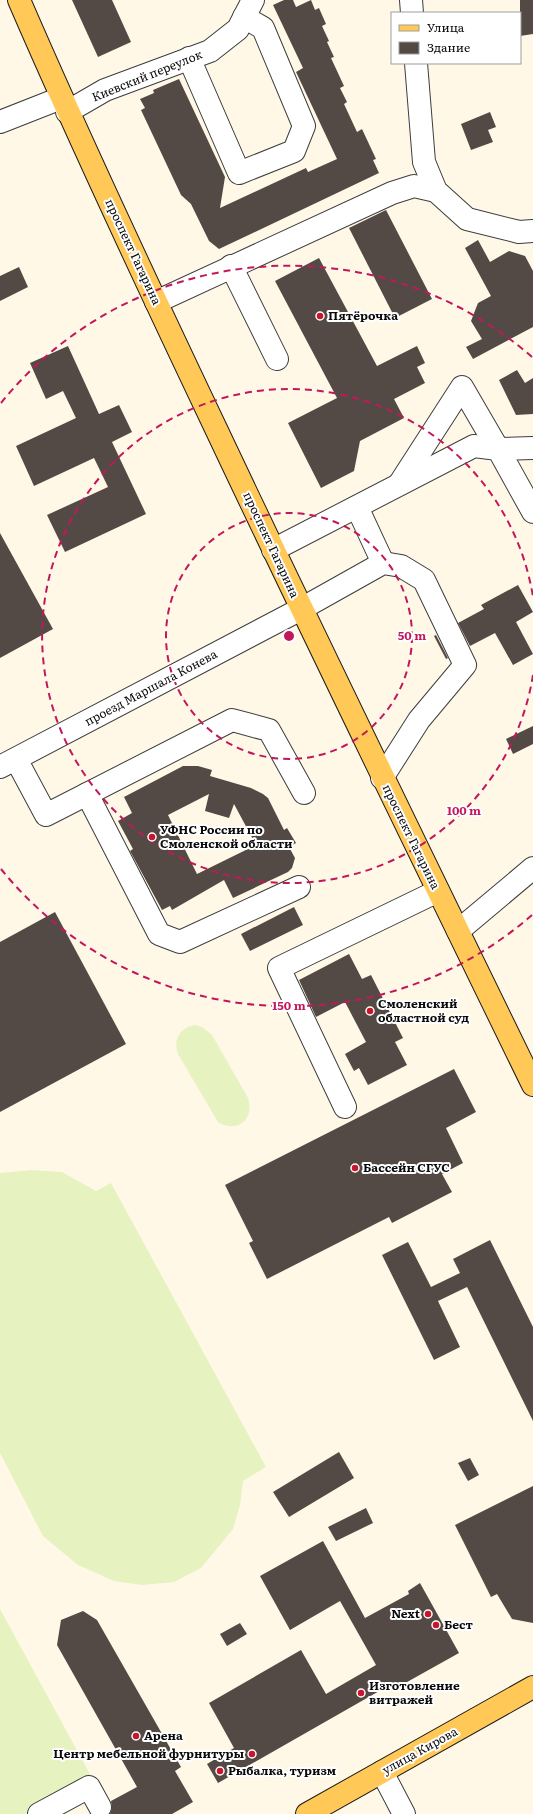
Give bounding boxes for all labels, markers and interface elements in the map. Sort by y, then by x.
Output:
legend [391,12,521,64]
text: Улица [427,18,465,36]
text: Здание [427,38,470,56]
street label: Киевский переулок [89,45,205,105]
street label: проспект Гагарина [101,196,167,308]
place label: Пятёрочка [328,306,398,324]
marker: Пятёрочка [315,311,325,321]
street label: проспект Гагарина [239,489,305,601]
text: 50 m [398,626,426,644]
centre of rings [282,629,296,643]
street label: проезд Маршала Конева [81,644,221,730]
street label: проспект Гагарина [379,781,445,893]
text: 100 m [447,801,481,819]
place label: УФНС России по Смоленской области [160,820,293,852]
marker: УФНС России по Смоленской области [147,832,157,842]
place label: Смоленский областной суд [378,994,470,1026]
text: 150 m [272,996,306,1014]
marker: Смоленский областной суд [365,1006,375,1016]
place label: Бассейн СГУС [363,1158,450,1176]
marker: Бассейн СГУС [350,1163,360,1173]
place label: Next [391,1604,421,1622]
marker: Next [423,1609,433,1619]
place label: Бест [444,1615,474,1633]
marker: Бест [431,1620,441,1630]
place label: Изготовление витражей [369,1676,460,1708]
marker: Изготовление витражей [356,1688,366,1698]
street label: улица Кирова [379,1722,461,1778]
place label: Арена [144,1726,183,1744]
marker: Арена [131,1731,141,1741]
place label: Центр мебельной фурнитуры [53,1744,244,1762]
marker: Центр мебельной фурнитуры [247,1749,257,1759]
place label: Рыбалка, туризм [228,1761,336,1779]
marker: Рыбалка, туризм [215,1766,225,1776]

